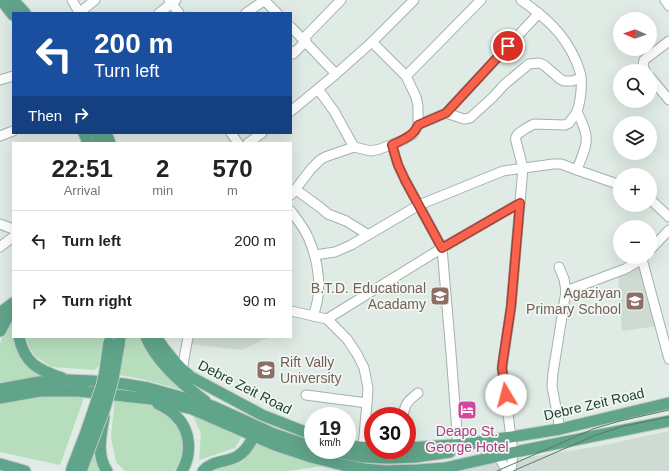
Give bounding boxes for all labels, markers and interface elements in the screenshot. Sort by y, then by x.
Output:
north arrow [613,12,657,56]
map controls [613,12,657,264]
icon: left [28,28,80,80]
text: 200 m [94,28,173,59]
pin [491,29,525,63]
icon: arrive [497,35,519,57]
text: Turn left [94,61,159,81]
button: search [613,64,657,108]
icon: right [70,104,92,126]
text: Then [28,107,62,124]
button: layers [613,116,657,160]
text: 22:51 [51,155,113,182]
text: 2 [156,155,169,182]
text: 570 [213,155,253,182]
button: + [613,168,657,212]
text: Arrival [64,183,101,198]
text: min [152,183,173,198]
text: m [227,183,238,198]
button: − [613,220,657,264]
icon: left [28,230,50,252]
text: Turn left [62,232,121,249]
text: 200 m [234,232,276,249]
place label: B.T.D. Educational Acadamy [311,280,426,312]
school or university icon: B.T.D. Educational Acadamy [429,285,451,307]
place label: Agaziyan Primary School [526,285,621,317]
icon: right [28,290,50,312]
school or university icon: Agaziyan Primary School [624,290,646,312]
text: Turn right [62,292,132,309]
text: 90 m [243,292,276,309]
place label: Rift Vally University [280,354,341,386]
street label: Debre Zeit Road [196,357,294,417]
school or university icon: Rift Vally University [255,359,277,381]
position arrow [485,374,527,416]
street label: Debre Zeit Road [542,385,646,423]
hotel icon: Deapo St. George Hotel [456,399,478,421]
speed limit sign: 30 [364,407,416,459]
text: 19 [319,417,341,439]
place label: Deapo St. George Hotel [425,423,509,455]
text: km/h [319,437,341,448]

